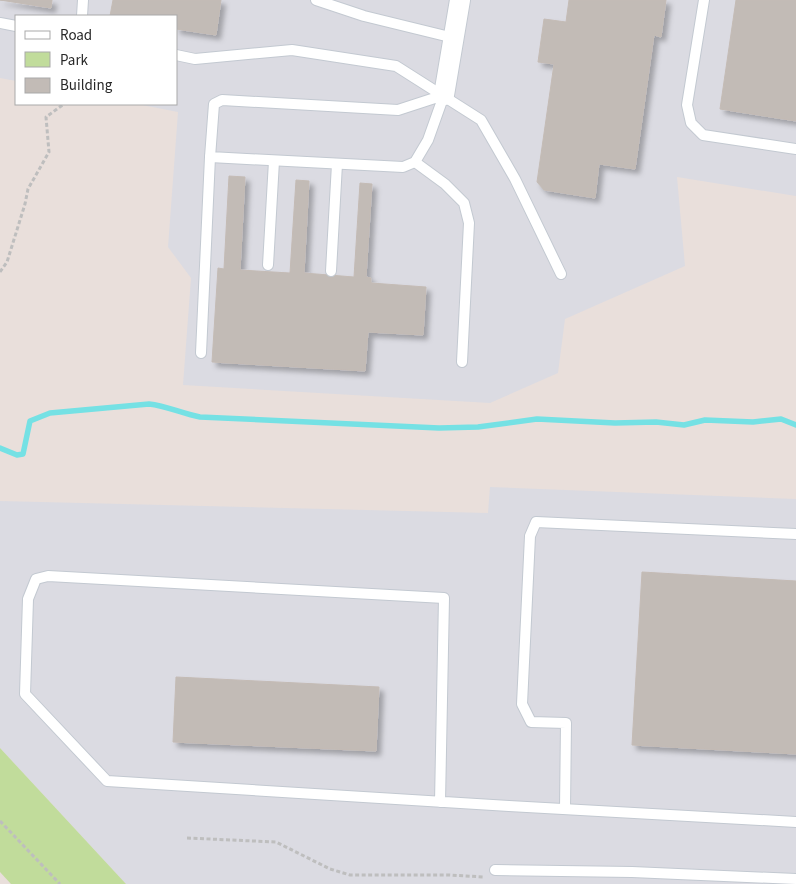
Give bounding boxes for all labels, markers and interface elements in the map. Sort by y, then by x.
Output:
legend [15,15,178,105]
text: Road [60,25,92,46]
text: Park [60,50,89,71]
text: Building [60,75,113,96]

